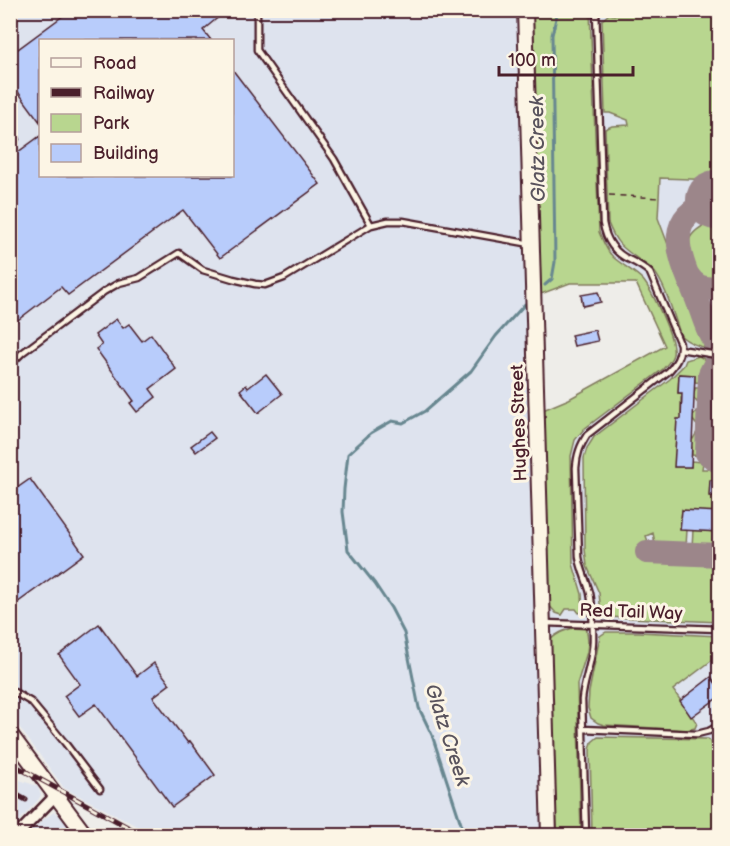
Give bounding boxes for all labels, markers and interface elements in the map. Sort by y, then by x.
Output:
legend [39,39,234,177]
scale bar [499,39,632,77]
text: 100 m [508,50,556,71]
text: Road [93,53,137,74]
text: Railway [93,83,155,104]
water label: Glatz Creek [525,95,551,202]
text: Park [93,113,129,134]
text: Building [93,143,159,164]
street label: Hughes Street [506,364,532,482]
street label: Red Tail Way [579,600,684,624]
water label: Glatz Creek [419,681,475,790]

